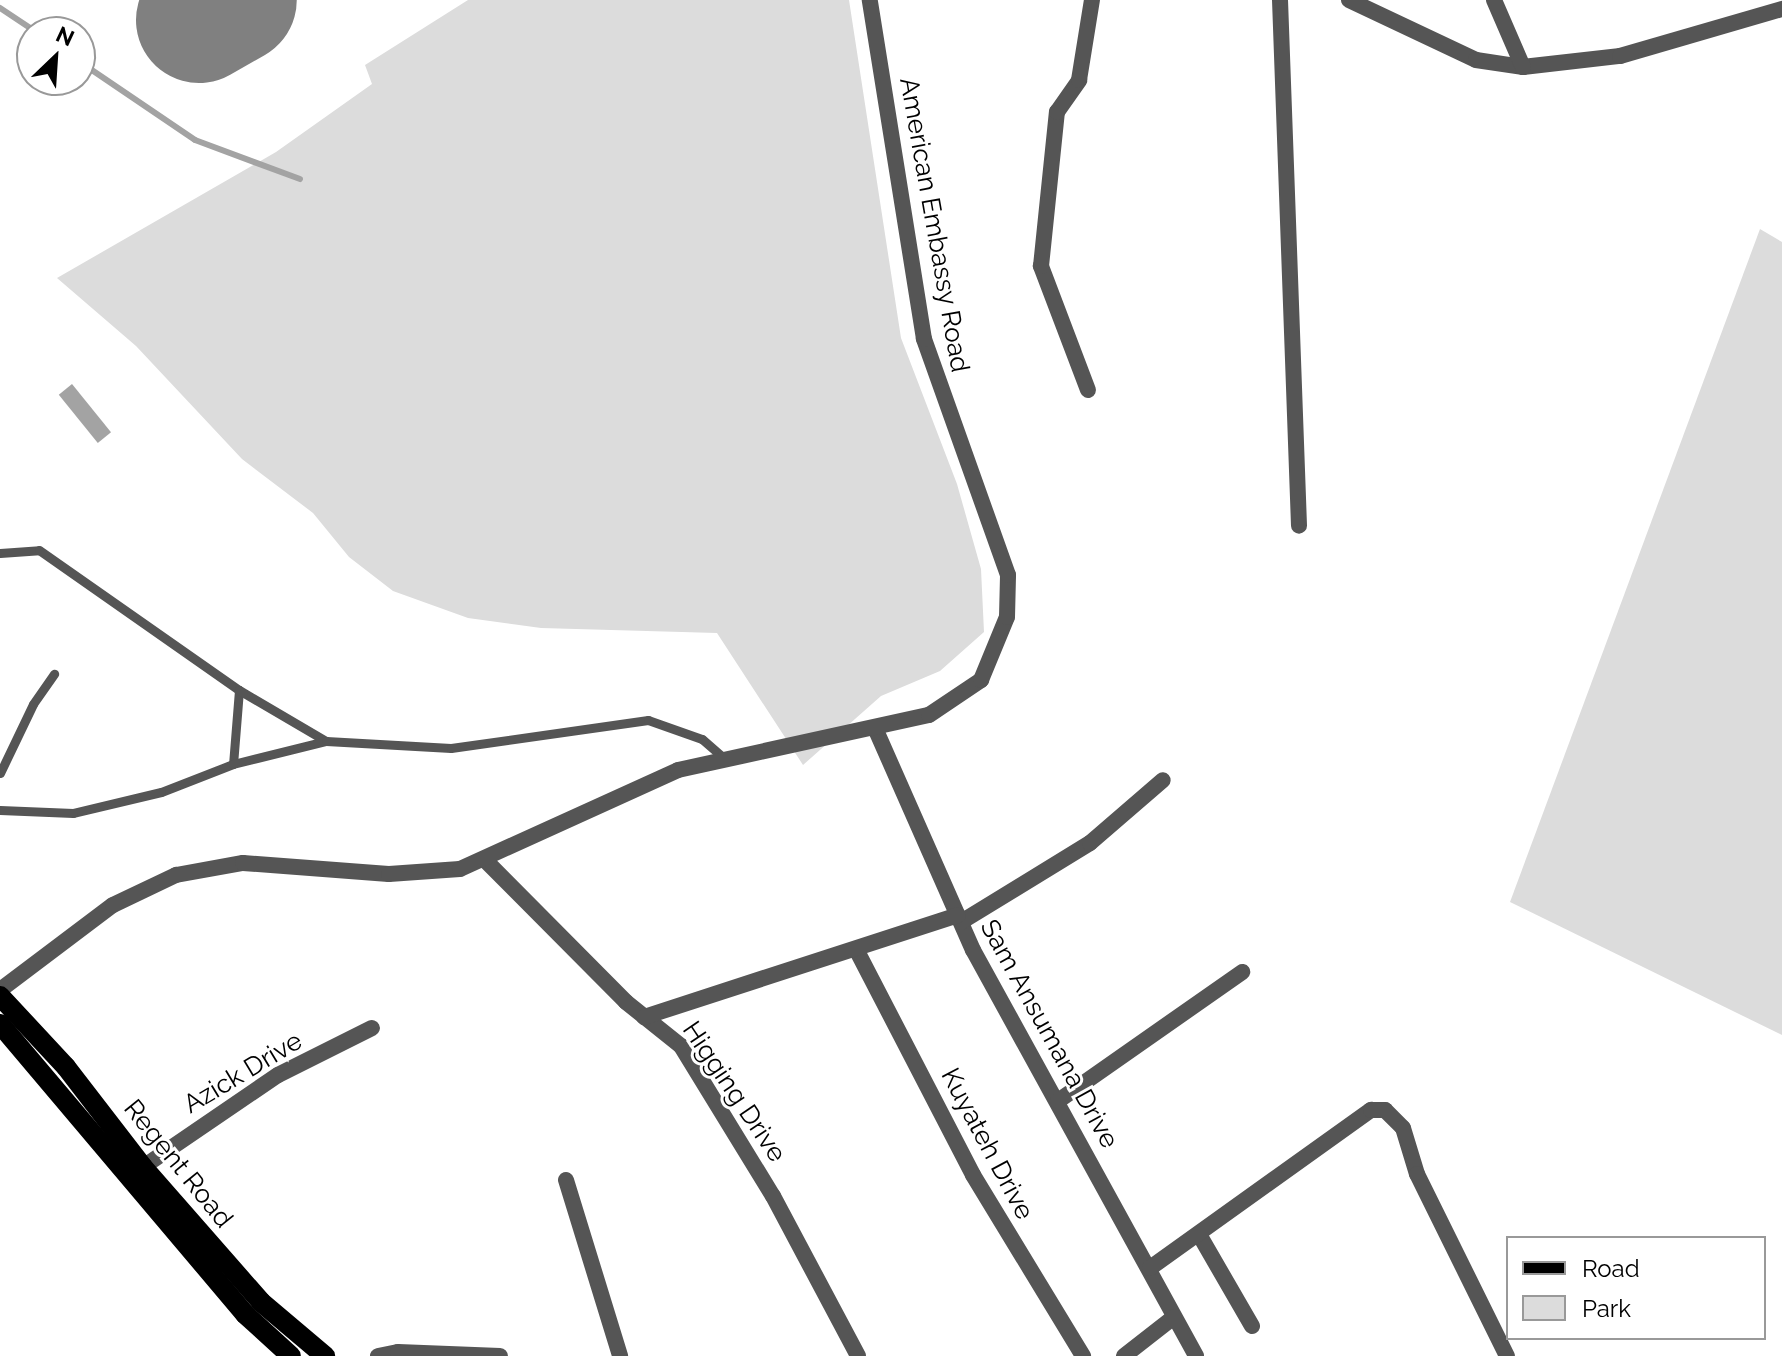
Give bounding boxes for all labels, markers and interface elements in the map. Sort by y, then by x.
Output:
north arrow [16,16,96,96]
text: N [52,21,78,51]
street label: American Embassy Road [893,75,975,375]
street label: Sam Ansumana Drive [973,914,1125,1154]
street label: Higging Drive [676,1016,792,1168]
street label: Azick Drive [178,1025,308,1121]
street label: Kuyateh Drive [934,1063,1040,1225]
street label: Regent Road [117,1094,239,1234]
legend [1506,1236,1766,1340]
text: Road [1582,1254,1640,1283]
text: Park [1582,1294,1631,1323]

